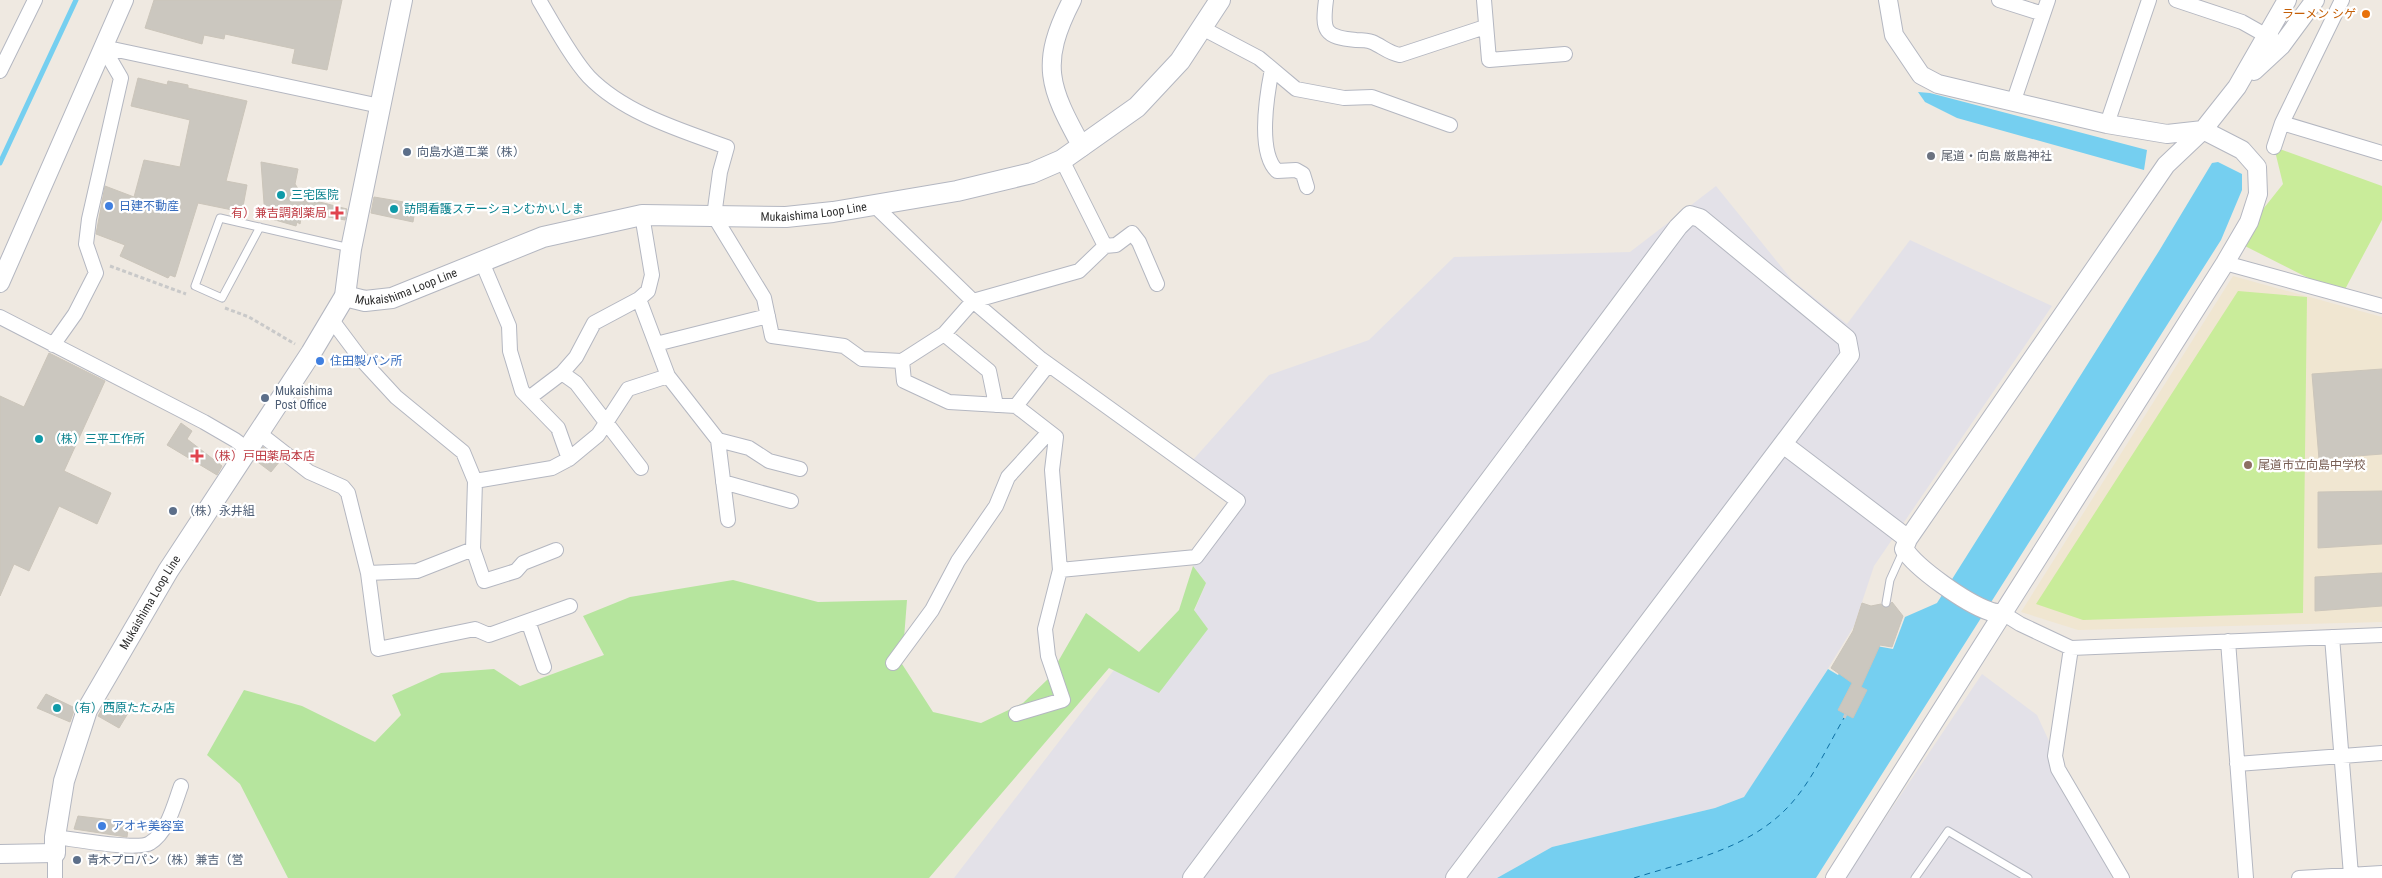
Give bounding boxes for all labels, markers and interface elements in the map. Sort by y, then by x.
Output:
place label: ラーメン シゲ [2282,7,2356,21]
marker: ラーメン シゲ [2360,8,2372,20]
place label: 向島水道工業（株） [417,145,525,159]
marker: 向島水道工業（株） [401,146,413,158]
place label: 尾道・向島 厳島神社 [1941,149,2052,163]
marker: 尾道・向島 厳島神社 [1925,150,1937,162]
place label: 三宅医院 [291,188,339,202]
marker: 三宅医院 [275,189,287,201]
place label: 日建不動産 [119,199,179,213]
street label: Mukaishima Loop Line [760,199,868,224]
marker: 日建不動産 [103,200,115,212]
place label: 訪問看護ステーションむかいしま [404,202,584,216]
marker: 訪問看護ステーションむかいしま [388,203,400,215]
place label: 有）兼吉調剤薬局 [231,206,327,220]
marker: 有）兼吉調剤薬局 [331,207,343,219]
street label: Mukaishima Loop Line [354,265,460,308]
place label: 住田製パン所 [330,354,403,368]
marker: 住田製パン所 [314,355,326,367]
place label: Mukaishima Post Office [275,384,333,412]
marker: Mukaishima Post Office [259,392,271,404]
place label: （株）三平工作所 [49,432,145,446]
marker: （株）三平工作所 [33,433,45,445]
place label: （株）戸田薬局本店 [207,449,315,463]
marker: （株）戸田薬局本店 [191,450,203,462]
place label: 尾道市立向島中学校 [2258,458,2366,472]
marker: 尾道市立向島中学校 [2242,459,2254,471]
place label: （株）永井組 [183,504,255,518]
marker: （株）永井組 [167,505,179,517]
street label: Mukaishima Loop Line [117,552,183,652]
place label: （有）西原たたみ店 [67,701,175,715]
marker: （有）西原たたみ店 [51,702,63,714]
place label: アオキ美容室 [112,819,184,833]
marker: アオキ美容室 [96,820,108,832]
place label: 青木プロパン（株）兼吉（営 [87,853,244,867]
marker: 青木プロパン（株）兼吉（営 [71,854,83,866]

